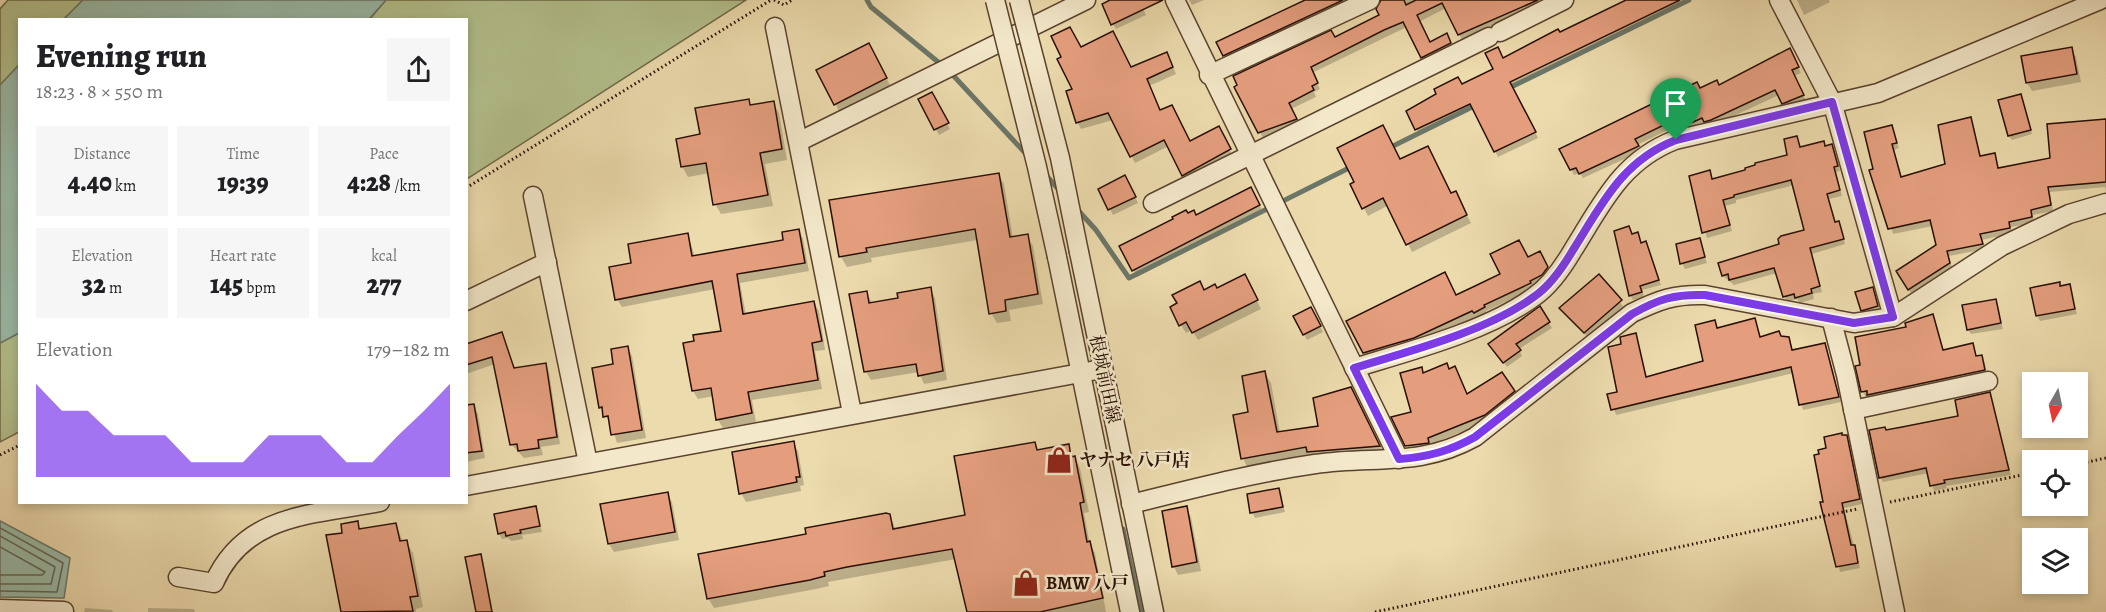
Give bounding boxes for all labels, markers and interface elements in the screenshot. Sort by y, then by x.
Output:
text: Evening run [36,33,207,78]
button: share [387,38,450,101]
text: 18:23 · 8 × 550 m [36,78,163,105]
pin [1650,78,1701,140]
icon: arrive [1659,87,1692,120]
text: Distance [73,143,131,165]
text: Time [226,143,260,165]
text: Pace [369,143,399,165]
text: 4.40 [68,165,112,200]
text: 19:39 [217,165,269,200]
text: 4:28 [347,165,391,200]
text: km [112,175,136,197]
text: /km [391,175,421,197]
text: Elevation [71,245,133,267]
text: Heart rate [210,245,276,267]
text: kcal [371,245,397,267]
text: 32 [82,267,106,302]
text: 145 [210,267,243,302]
text: 277 [366,267,402,302]
text: m [106,277,122,299]
text: bpm [243,277,276,299]
street label: 根城前田線 [1084,332,1126,426]
text: Elevation [36,336,113,363]
text: 179–182 m [367,336,450,363]
north arrow [2022,372,2088,438]
map controls [2022,372,2088,594]
shop icon: ヤナセ 八戸店 [1044,445,1074,475]
place label: ヤナセ 八戸店 [1079,448,1190,472]
button: locate [2022,450,2088,516]
button: layers [2022,528,2088,594]
shop icon: BMW 八戸 [1011,568,1041,598]
place label: BMW 八戸 [1046,571,1129,595]

